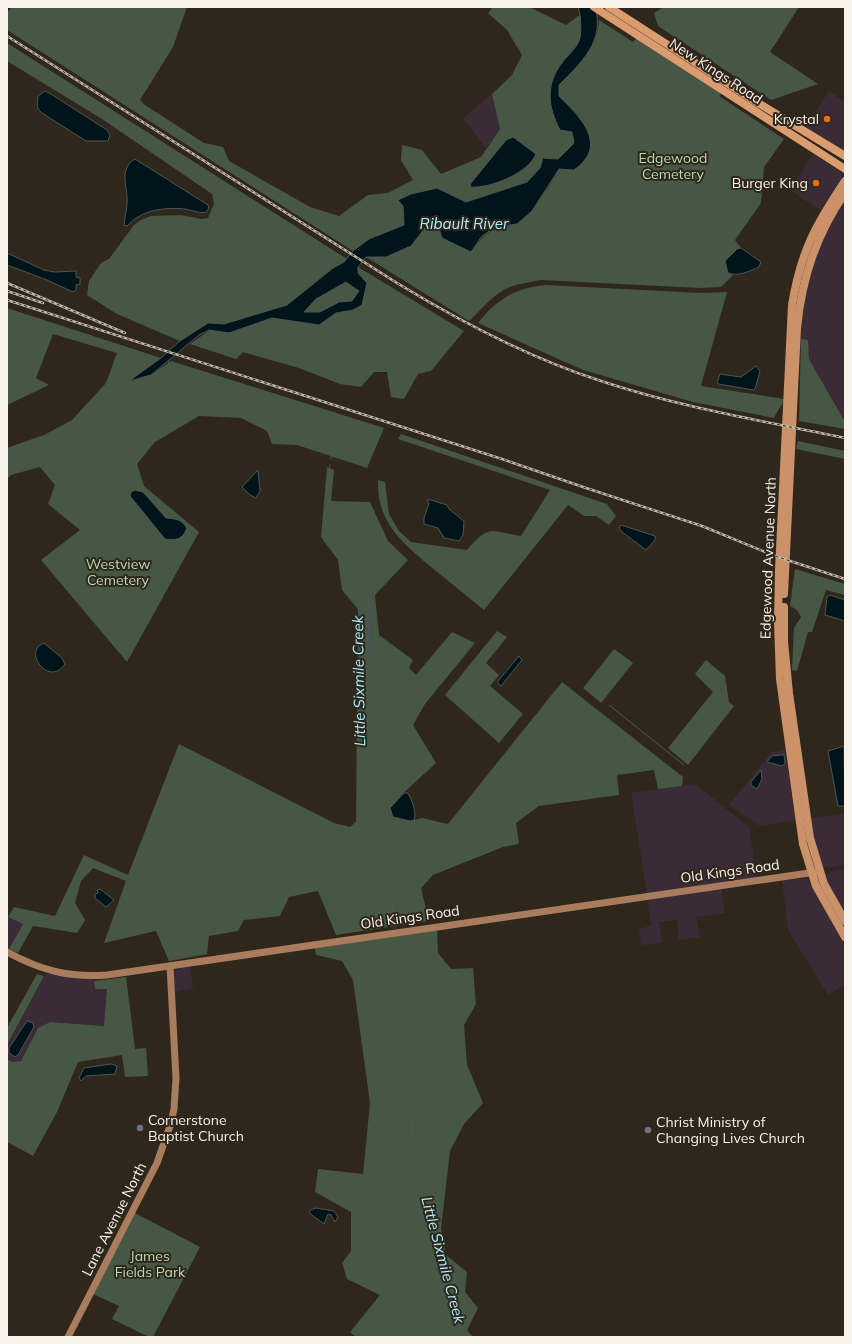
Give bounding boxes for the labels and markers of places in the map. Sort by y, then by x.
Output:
place label: Krystal [774,110,819,128]
marker: Krystal [822,114,832,124]
place label: Burger King [732,174,808,192]
marker: Burger King [811,178,821,188]
place label: Cornerstone Baptist Church [148,1111,244,1145]
place label: Christ Ministry of Changing Lives Church [656,1113,805,1147]
marker: Cornerstone Baptist Church [135,1123,145,1133]
marker: Christ Ministry of Changing Lives Church [643,1125,653,1135]

